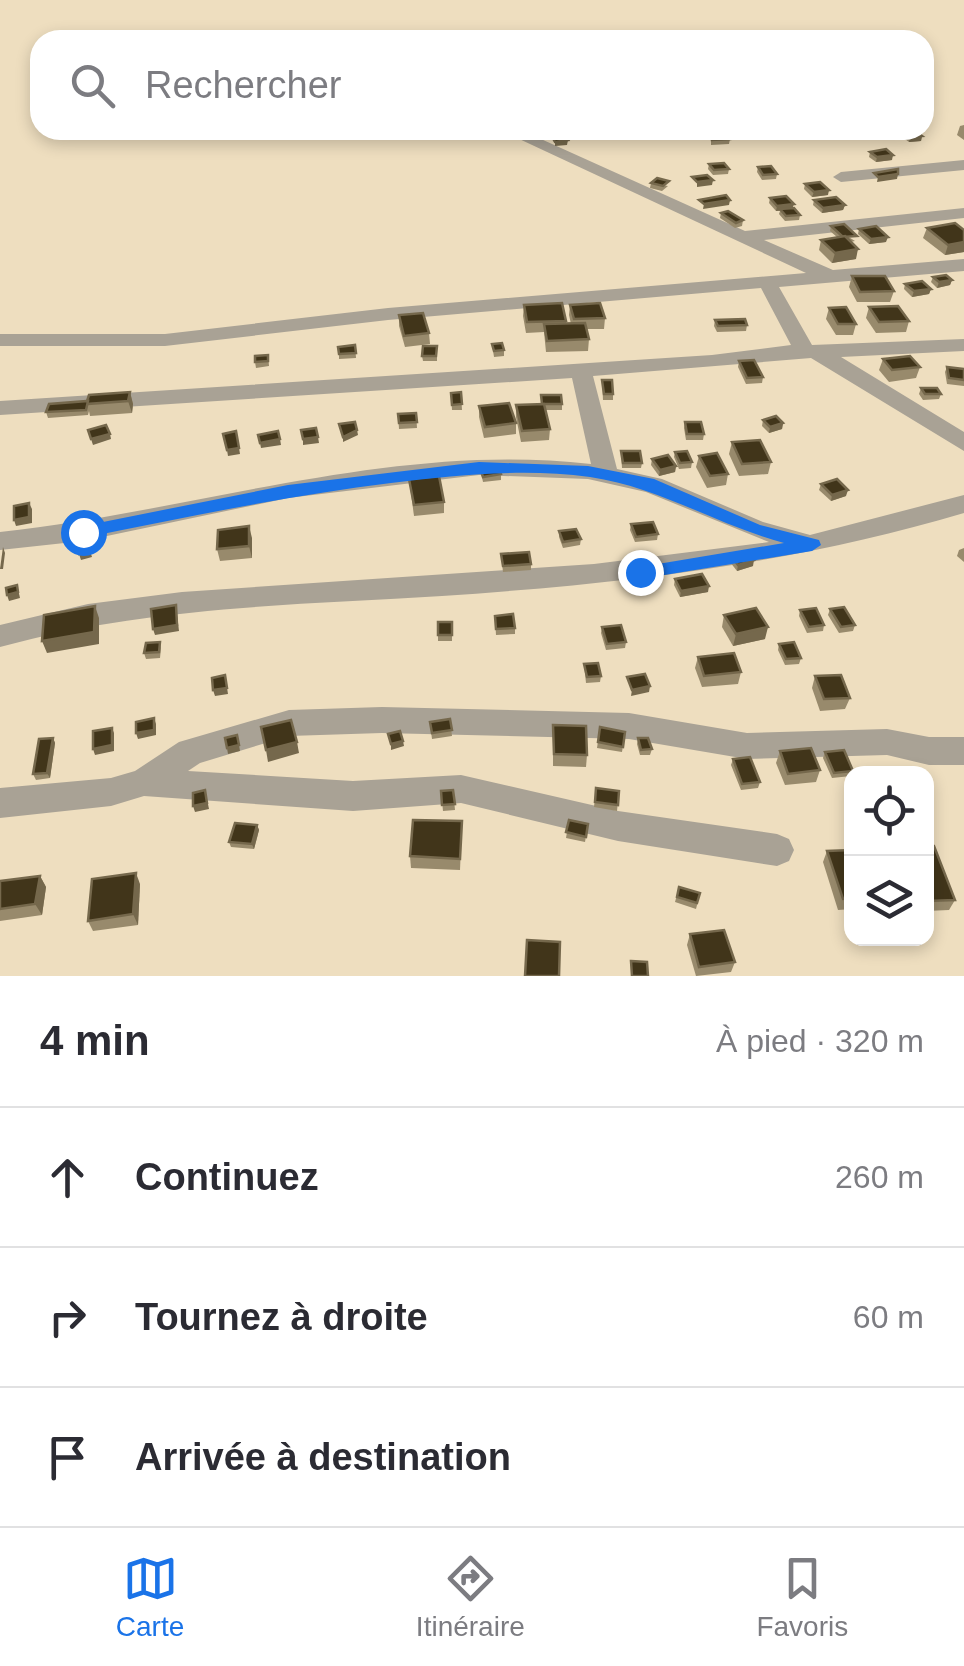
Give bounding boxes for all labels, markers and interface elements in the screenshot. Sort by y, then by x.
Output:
search box [30,30,934,140]
icon: search [65,58,120,113]
text: Rechercher [145,64,341,106]
route start [61,510,107,556]
route end [618,550,664,596]
map controls [844,766,934,946]
button: locate [844,766,934,856]
button: layers [844,856,934,946]
text: 4 min [40,1017,150,1064]
text: À pied · 320 m [716,1023,924,1059]
icon: ahead [40,1150,95,1205]
text: Continuez [135,1156,319,1198]
text: 260 m [835,1159,924,1195]
icon: right [40,1290,95,1345]
text: Tournez à droite [135,1296,428,1338]
text: 60 m [853,1299,924,1335]
icon: arrive [40,1430,95,1485]
text: Arrivée à destination [135,1436,511,1478]
tab: Carte [116,1551,184,1643]
tab: Itinéraire [416,1551,525,1643]
tab: Favoris [756,1551,848,1643]

